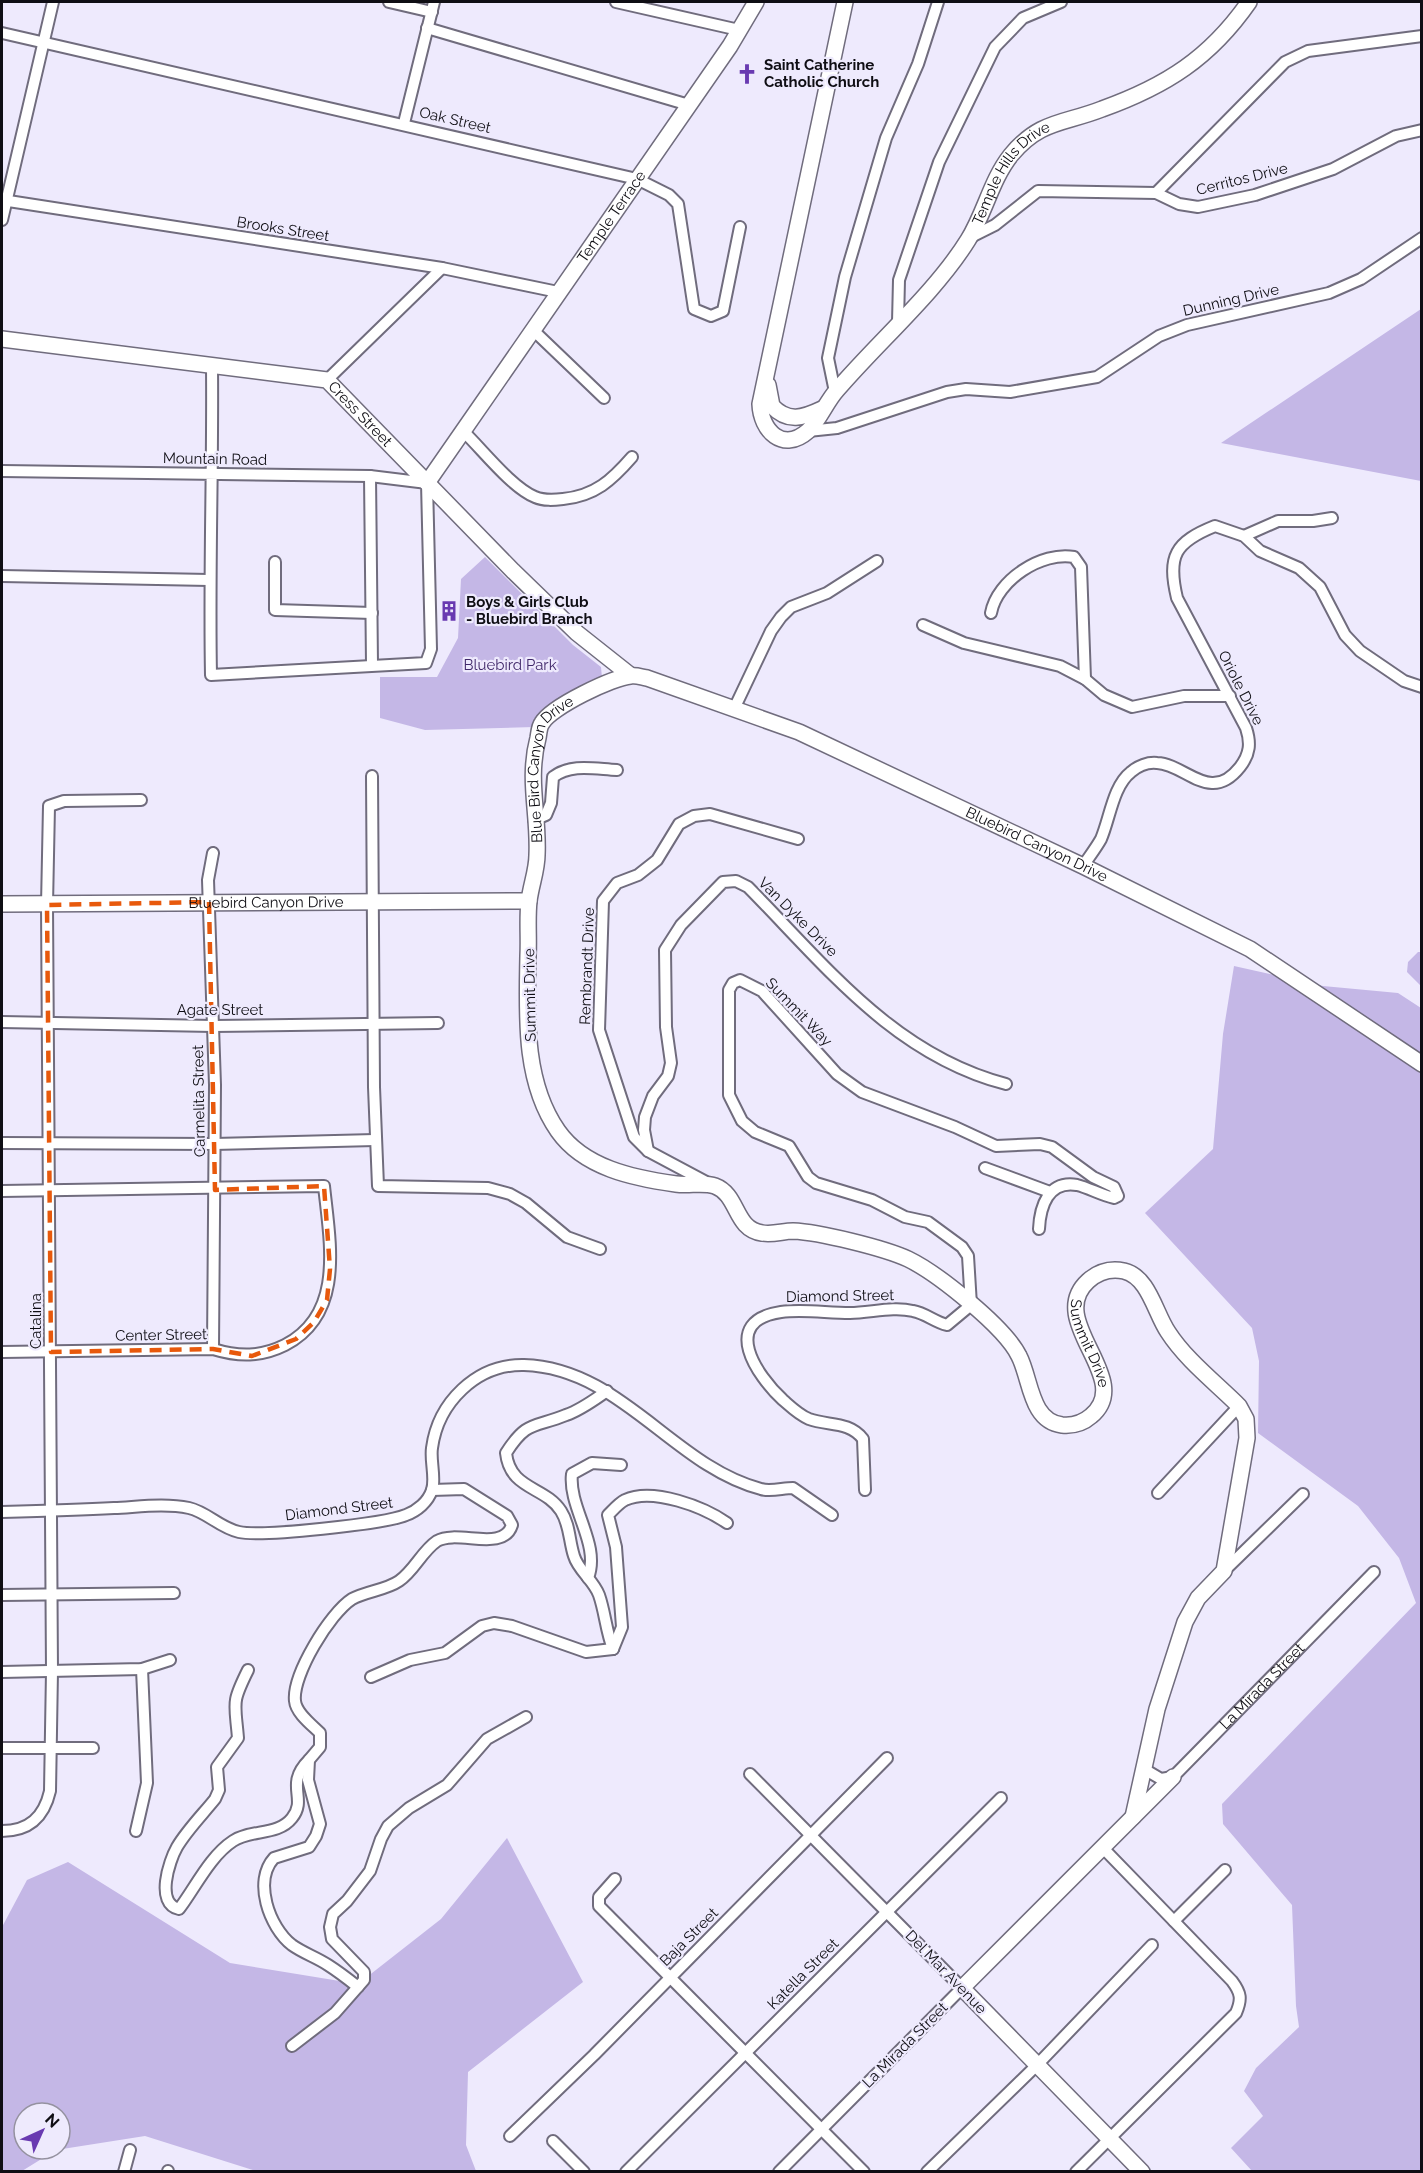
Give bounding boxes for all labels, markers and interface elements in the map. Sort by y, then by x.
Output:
place label: Saint Catherine Catholic Church [764,56,879,91]
church icon: Saint Catherine Catholic Church [735,62,759,86]
street label: Oak Street [418,103,492,137]
street label: Temple Hills Drive [968,118,1053,228]
street label: Cerritos Drive [1194,159,1290,199]
street label: Temple Terrace [574,167,650,266]
street label: Brooks Street [235,213,331,245]
street label: Dunning Drive [1181,280,1281,320]
street label: Cress Street [324,378,396,450]
street label: Mountain Road [163,449,267,469]
place label: Boys & Girls Club - Bluebird Branch [466,593,593,628]
building icon: Boys & Girls Club - Bluebird Branch [437,599,461,623]
street label: Oriole Drive [1215,648,1268,728]
park label: Bluebird Park [463,656,557,674]
street label: Blue Bird Canyon Drive [524,692,577,843]
street label: Bluebird Canyon Drive [963,803,1111,886]
street label: Van Dyke Drive [755,874,842,961]
street label: Bluebird Canyon Drive [189,893,344,912]
street label: Rembrandt Drive [576,907,598,1025]
street label: Summit Drive [520,948,540,1042]
street label: Summit Way [762,974,836,1050]
street label: Agate Street [177,1001,263,1019]
street label: Carmelita Street [189,1045,209,1157]
street label: Diamond Street [786,1286,894,1306]
street label: Catalina [27,1293,45,1349]
street label: Summit Drive [1067,1298,1113,1389]
street label: Center Street [115,1325,207,1345]
street label: Diamond Street [284,1493,394,1525]
street label: La Mirada Street [1216,1639,1308,1733]
street label: Baja Street [656,1904,722,1970]
street label: Del Mar Avenue [902,1926,991,2018]
street label: Katella Street [764,1935,842,2013]
street label: La Mirada Street [859,1999,951,2091]
north arrow [12,2101,72,2161]
text: N [41,2110,63,2132]

